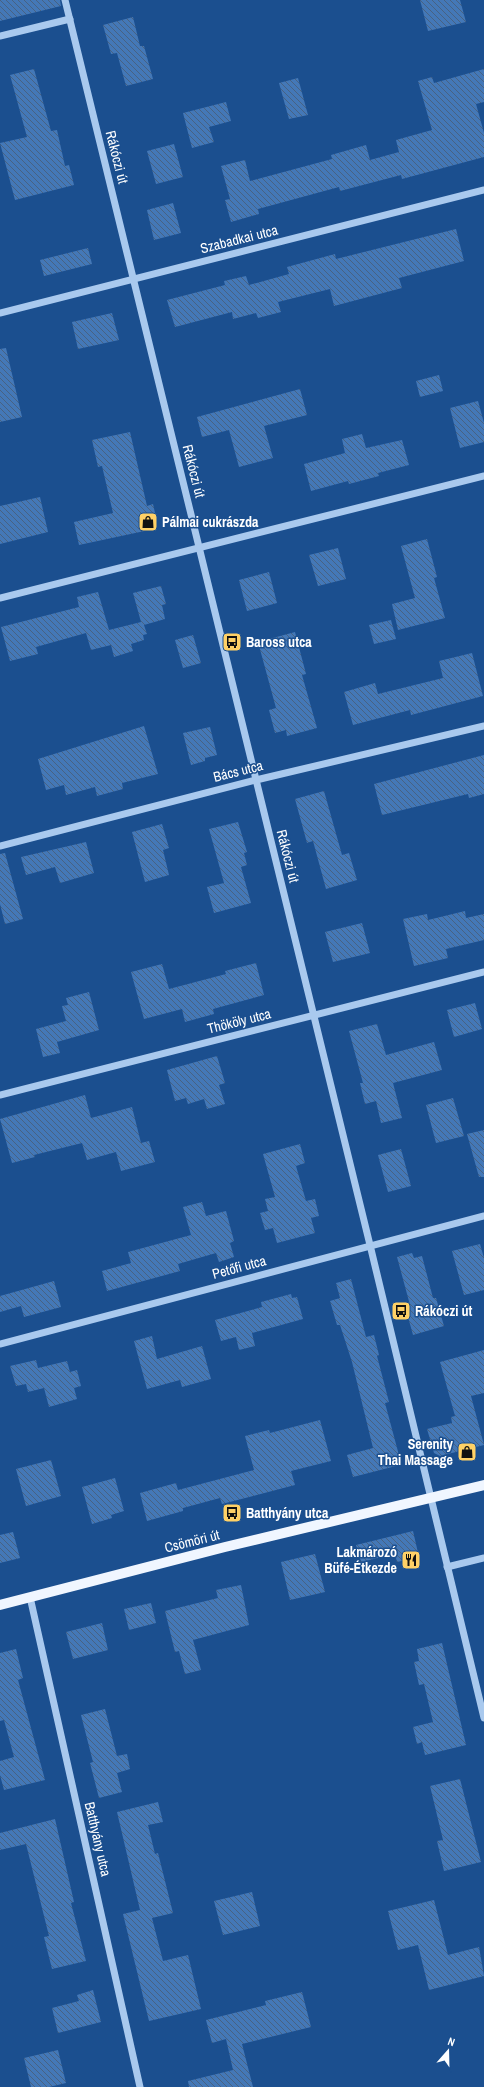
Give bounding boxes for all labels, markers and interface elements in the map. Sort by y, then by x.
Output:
street label: Rákóczi út [102,129,132,185]
street label: Szabadkai utca [198,221,280,257]
street label: Rákóczi út [179,443,209,499]
shop icon: Pálmai cukrászda [137,511,159,533]
place label: Pálmai cukrászda [162,513,259,531]
bus stop icon: Baross utca [221,631,243,653]
place label: Baross utca [246,633,312,651]
street label: Bács utca [211,756,265,786]
street label: Rákóczi út [273,828,303,884]
street label: Thököly utca [205,1004,273,1038]
street label: Petőfi utca [210,1251,268,1283]
bus stop icon: Rákóczi út [390,1300,412,1322]
place label: Rákóczi út [415,1302,473,1320]
place label: Serenity Thai Massage [378,1435,454,1469]
shop icon: Serenity Thai Massage [456,1441,478,1463]
bus stop icon: Batthyány utca [221,1502,243,1524]
place label: Batthyány utca [246,1504,329,1522]
street label: Csömöri út [163,1525,221,1557]
place label: Lakmározó Büfé-Étkezde [324,1543,397,1577]
restaurant icon: Lakmározó Büfé-Étkezde [400,1549,422,1571]
street label: Batthyány utca [81,1800,115,1879]
north arrow [428,2031,468,2071]
text: N [446,2034,457,2049]

